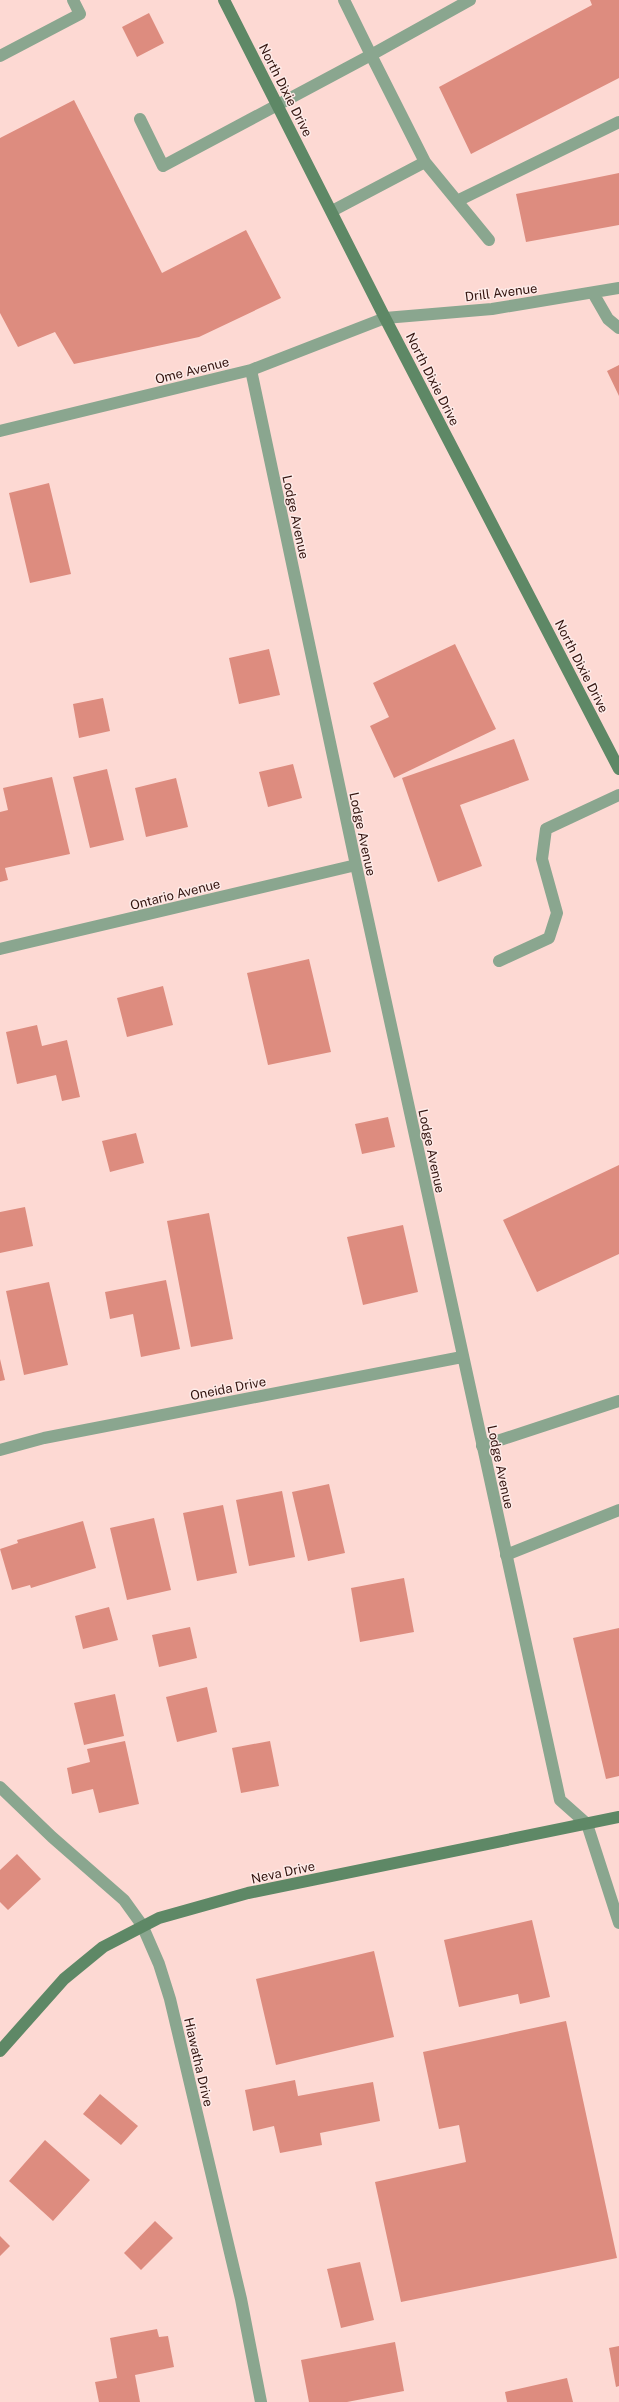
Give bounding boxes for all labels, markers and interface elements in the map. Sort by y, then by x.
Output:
street label: North Dixie Drive [256,41,315,139]
street label: Drill Avenue [464,281,538,304]
street label: North Dixie Drive [403,330,462,428]
street label: Ome Avenue [154,354,231,387]
street label: Lodge Avenue [279,474,312,560]
street label: North Dixie Drive [552,617,611,715]
street label: Lodge Avenue [346,791,379,877]
street label: Ontario Avenue [129,876,222,913]
street label: Lodge Avenue [415,1108,448,1194]
street label: Oneida Drive [189,1374,267,1403]
street label: Lodge Avenue [484,1424,517,1510]
street label: Neva Drive [250,1858,316,1887]
street label: Hiawatha Drive [181,2016,216,2108]

